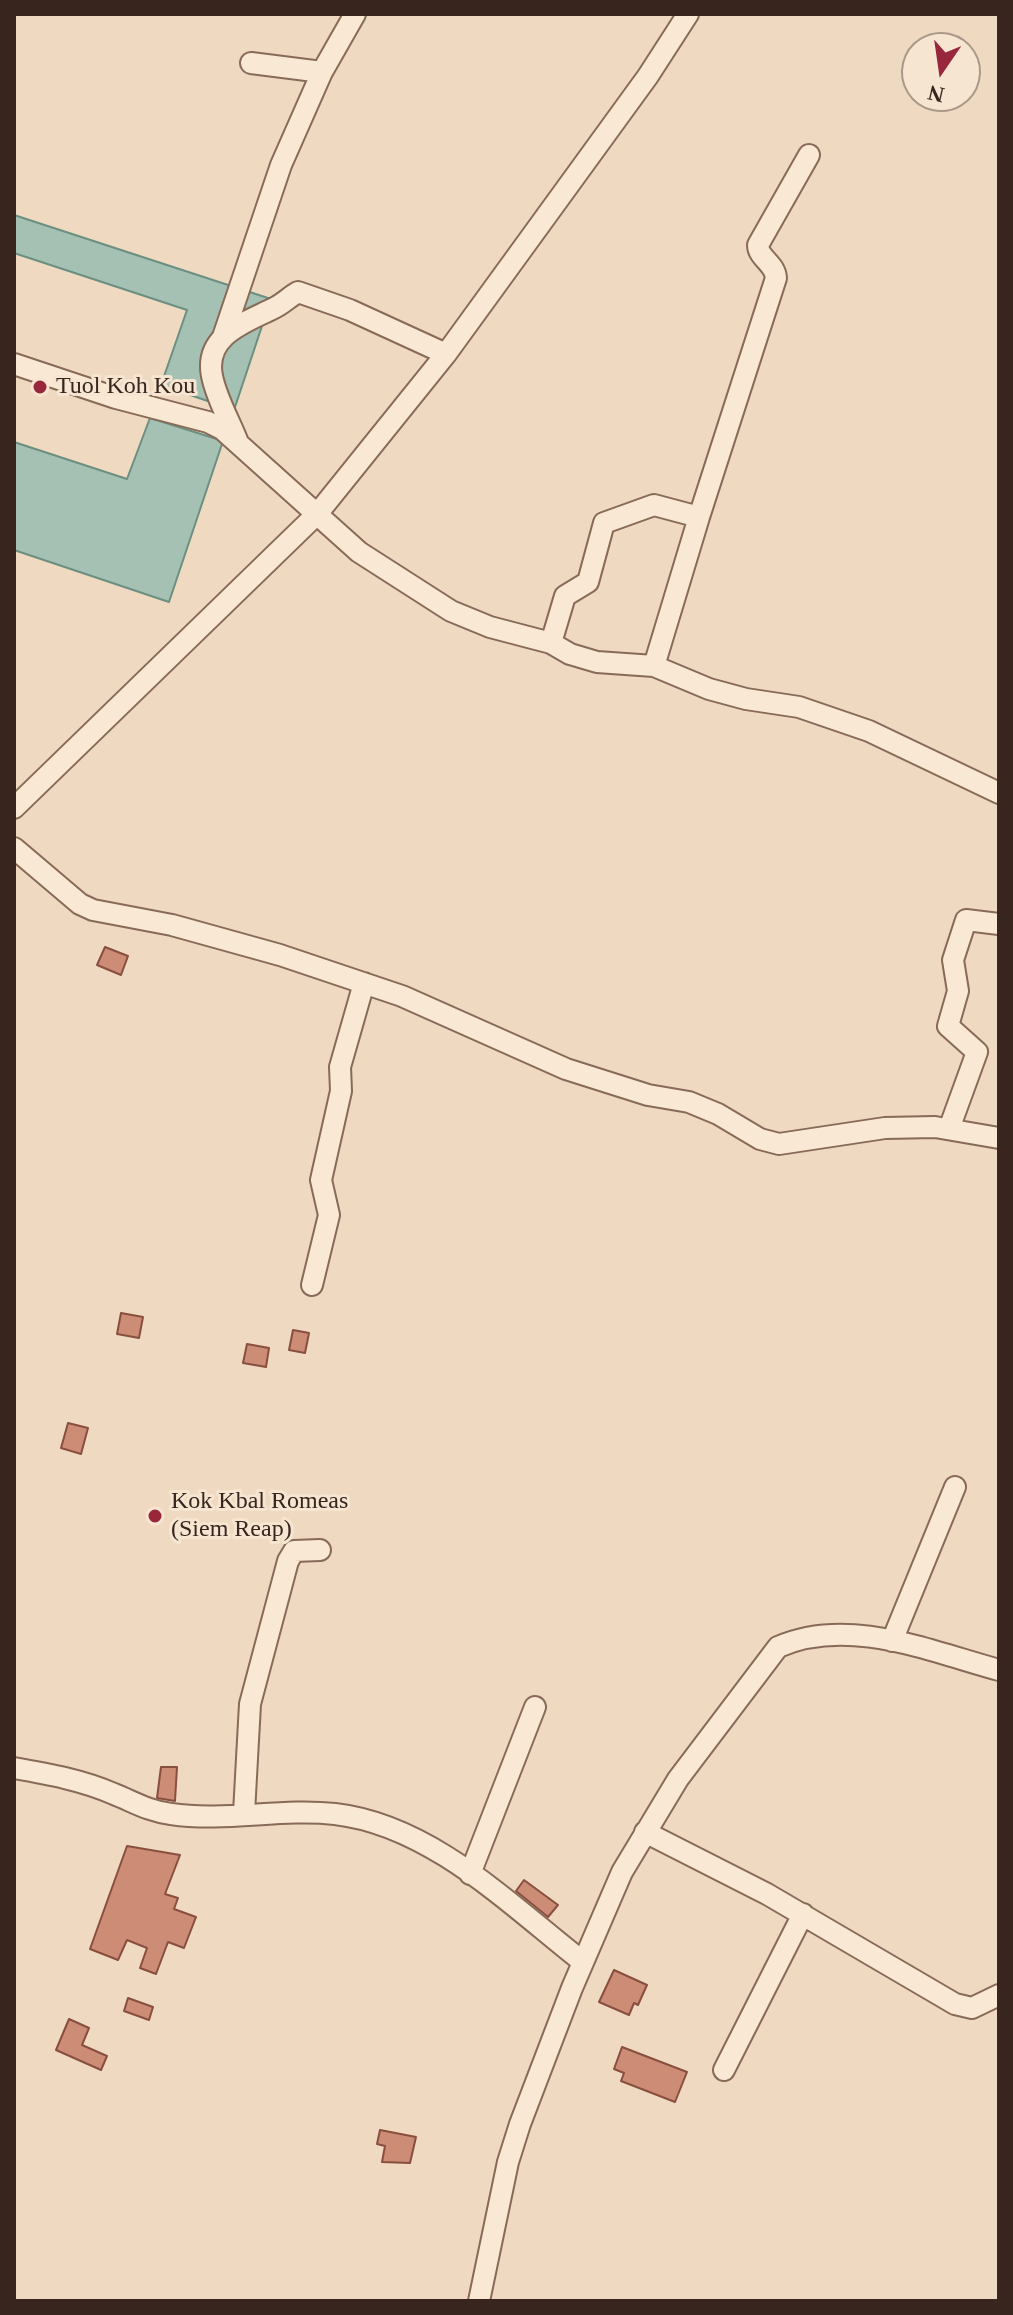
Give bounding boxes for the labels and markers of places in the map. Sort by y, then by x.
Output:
place label: Tuol Koh Kou [56,373,195,401]
marker: Tuol Koh Kou [31,378,49,396]
place label: Kok Kbal Romeas (Siem Reap) [171,1488,348,1544]
marker: Kok Kbal Romeas (Siem Reap) [146,1507,164,1525]

